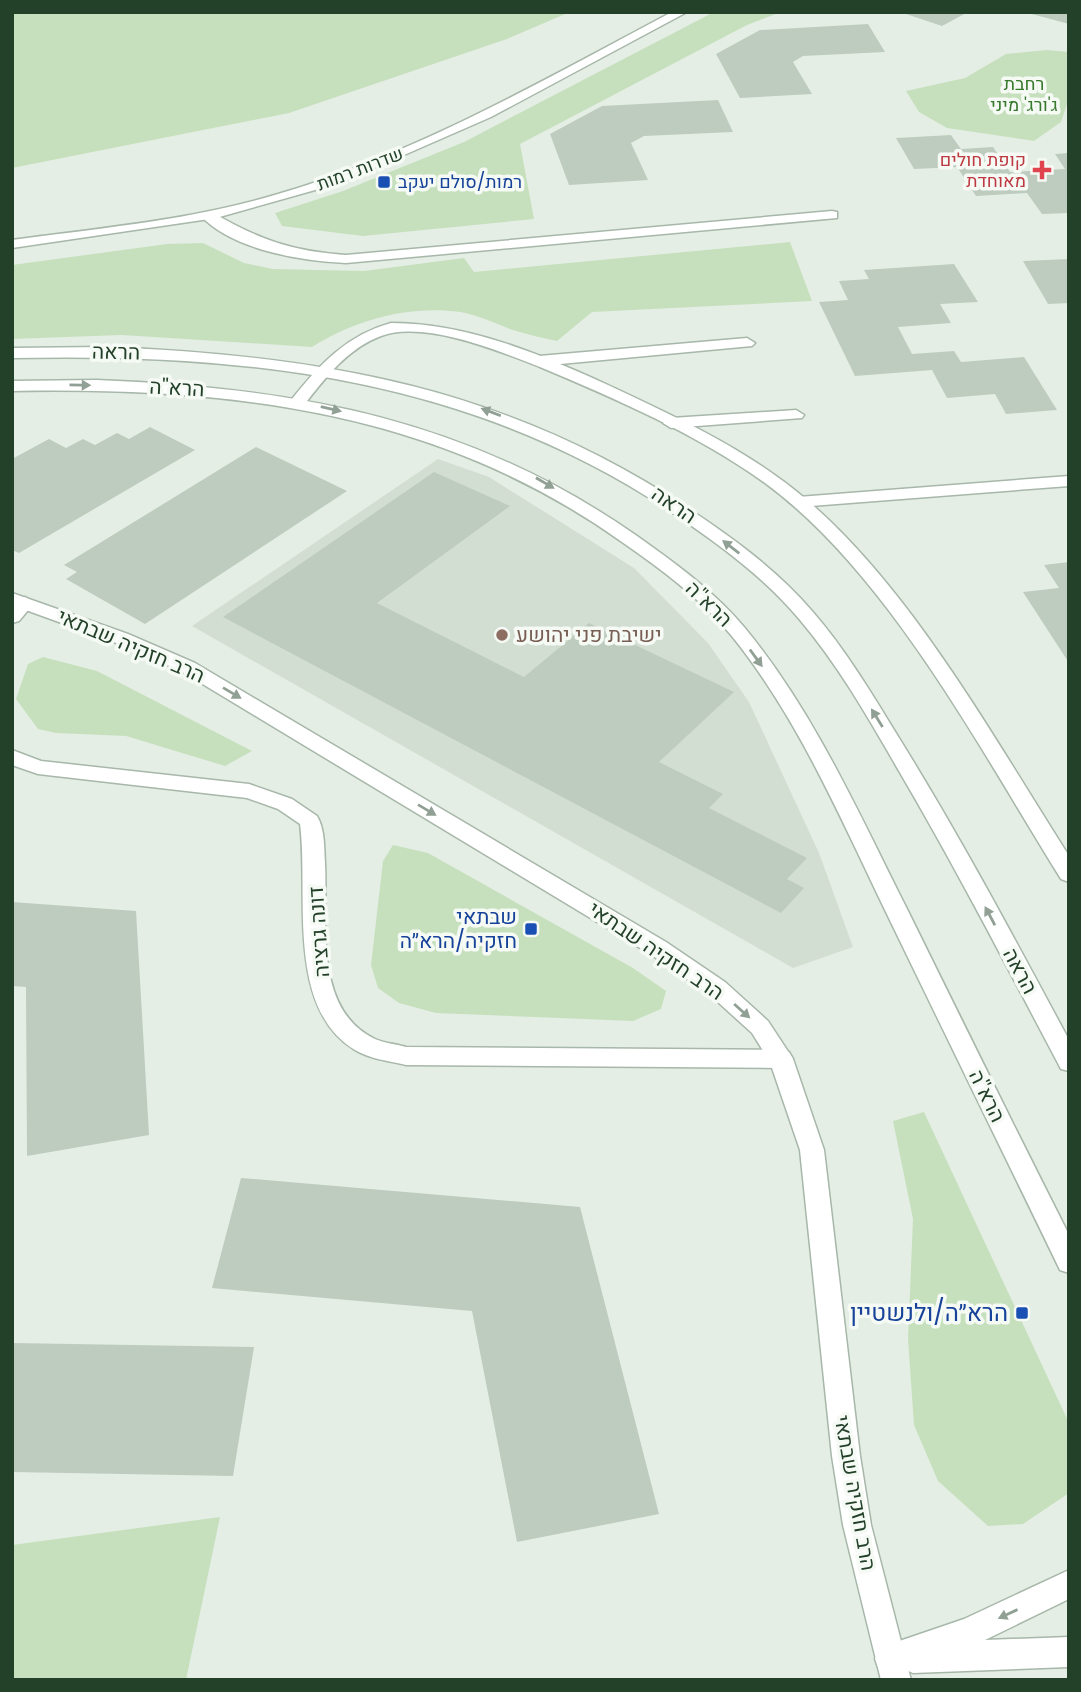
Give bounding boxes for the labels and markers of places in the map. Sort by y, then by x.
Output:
place label: קופת חולים מאוחדת [940,147,1026,193]
marker: קופת חולים מאוחדת [1032,160,1052,180]
place label: רמות/סולם יעקב [398,169,522,194]
marker: רמות/סולם יעקב [376,174,392,190]
place label: ישיבת פני יהושע [516,620,662,649]
marker: ישיבת פני יהושע [494,627,510,643]
place label: שבתאי חזקיה/הרא״ה [400,902,517,955]
marker: שבתאי חזקיה/הרא״ה [523,921,539,937]
place label: הרא״ה/ולנשטיין [850,1296,1008,1329]
marker: הרא״ה/ולנשטיין [1014,1305,1030,1321]

